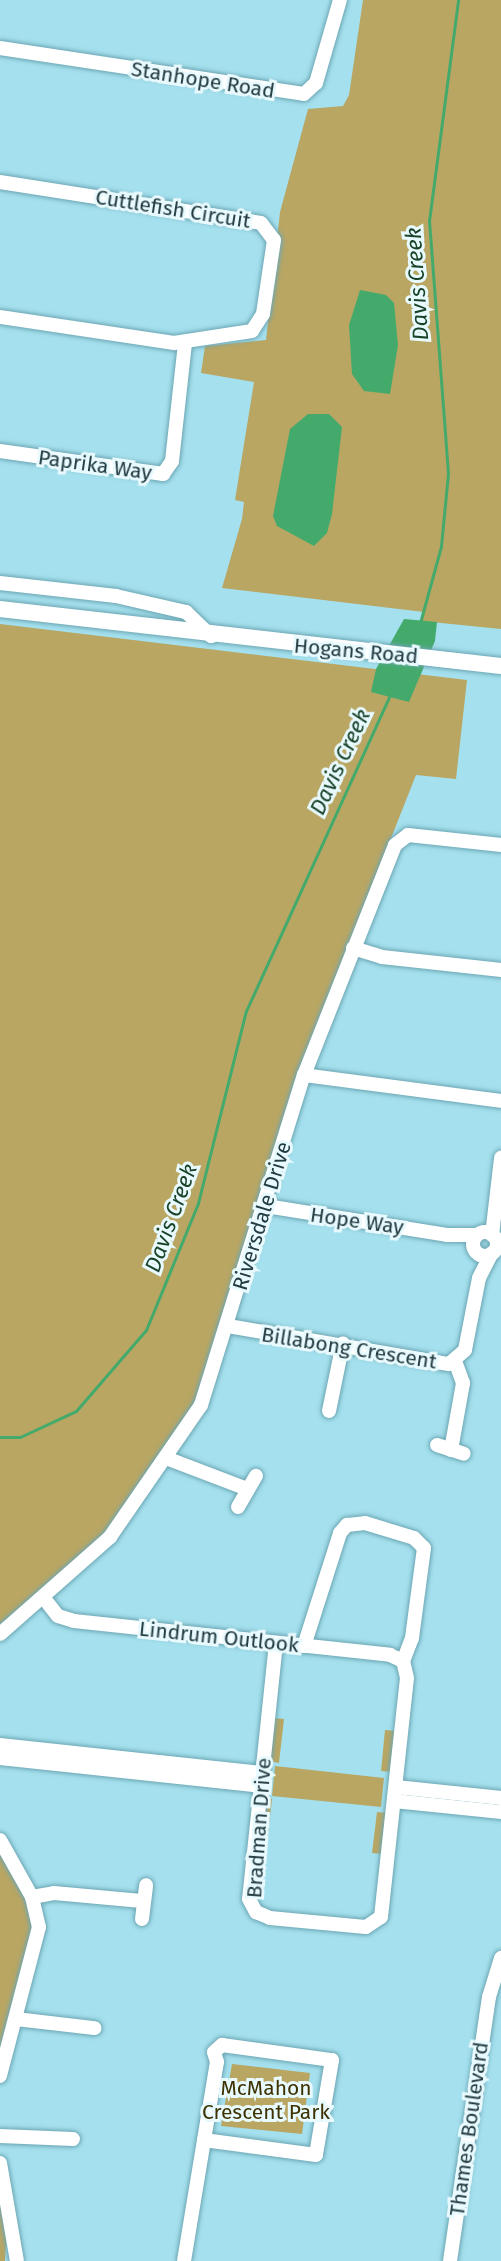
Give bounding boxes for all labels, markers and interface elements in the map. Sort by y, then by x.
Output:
street label: Stanhope Road [129,56,277,104]
street label: Cuttlefish Circuit [94,184,252,234]
water label: Davis Creek [400,227,434,341]
street label: Paprika Way [37,445,153,485]
street label: Hogans Road [293,633,419,669]
water label: Davis Creek [304,705,376,819]
street label: Riversdale Drive [227,1139,297,1293]
water label: Davis Creek [139,1160,203,1276]
street label: Hope Way [309,1202,405,1240]
street label: Billabong Crescent [260,1322,438,1374]
street label: Lindrum Outlook [138,1616,300,1658]
street label: Bradman Drive [242,1757,276,1899]
street label: Thames Boulevard [444,2040,494,2218]
park label: McMahon Crescent Park [202,2075,330,2125]

